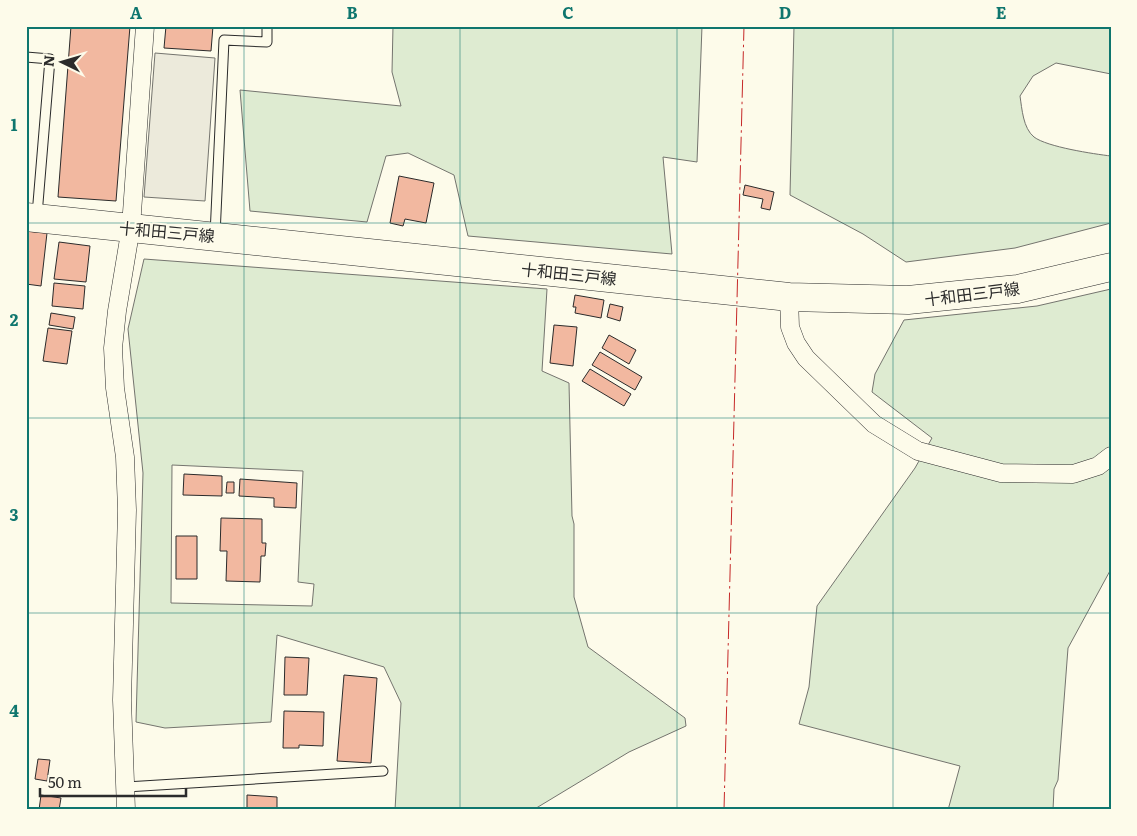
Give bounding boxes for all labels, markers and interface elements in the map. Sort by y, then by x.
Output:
text: A [130,0,142,24]
text: B [346,0,358,24]
text: C [562,0,574,24]
text: D [779,0,791,24]
text: E [996,0,1007,24]
north arrow [38,38,88,88]
text: N [38,54,59,68]
text: 1 [11,112,18,136]
street label: 十和田三戸線 [118,215,216,247]
street label: 十和田三戸線 [520,256,618,290]
street label: 十和田三戸線 [923,275,1021,311]
text: 2 [10,307,19,331]
text: 3 [10,502,19,526]
text: 4 [9,698,19,722]
scale bar [40,766,186,798]
text: 50 m [48,770,82,793]

